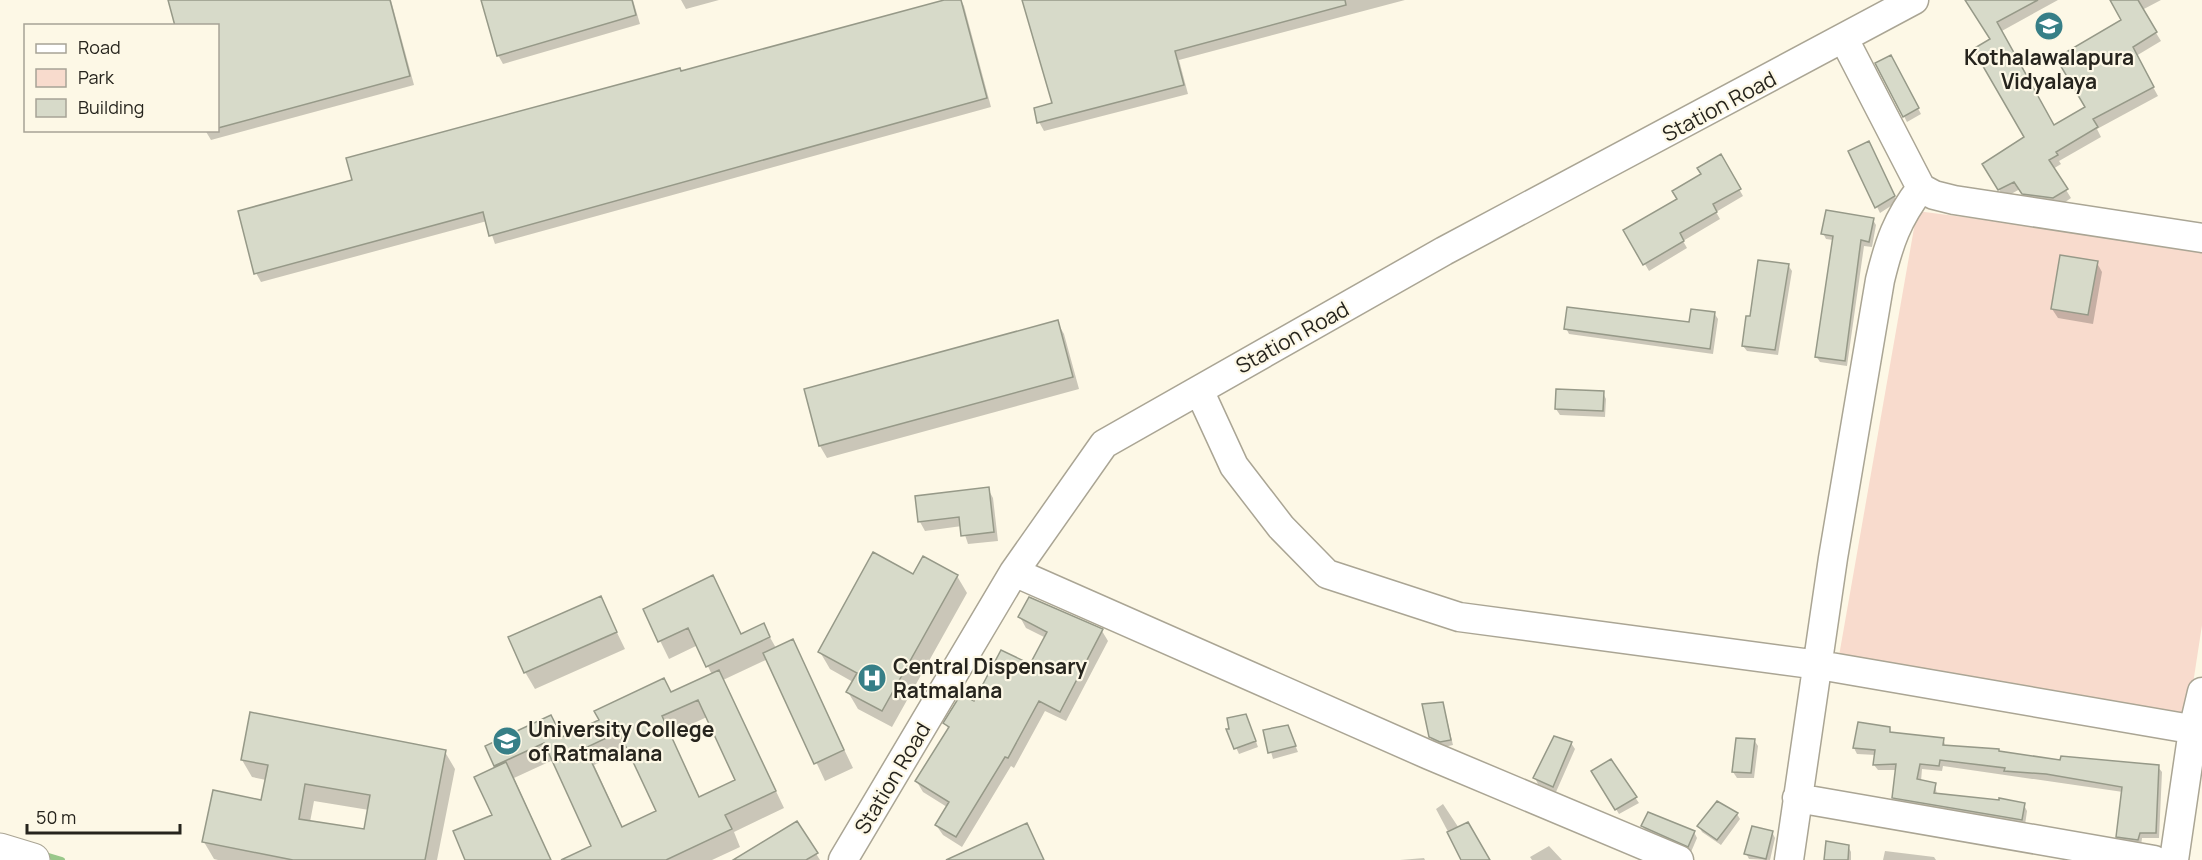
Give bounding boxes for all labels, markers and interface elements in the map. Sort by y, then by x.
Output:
school or university icon: Kothalawalapura Vidyalaya [2033,10,2065,42]
legend [24,24,219,132]
text: Road [78,35,121,59]
place label: Kothalawalapura Vidyalaya [1964,43,2134,95]
street label: Station Road [1657,64,1781,148]
text: Park [78,65,115,89]
text: Building [78,95,144,119]
street label: Station Road [1230,294,1354,380]
place label: Central Dispensary Ratmalana [893,652,1087,704]
hospital icon: Central Dispensary Ratmalana [856,662,888,694]
place label: University College of Ratmalana [528,715,714,767]
street label: Station Road [848,717,936,839]
school or university icon: University College of Ratmalana [491,725,523,757]
scale bar [27,797,180,835]
text: 50 m [36,805,76,829]

